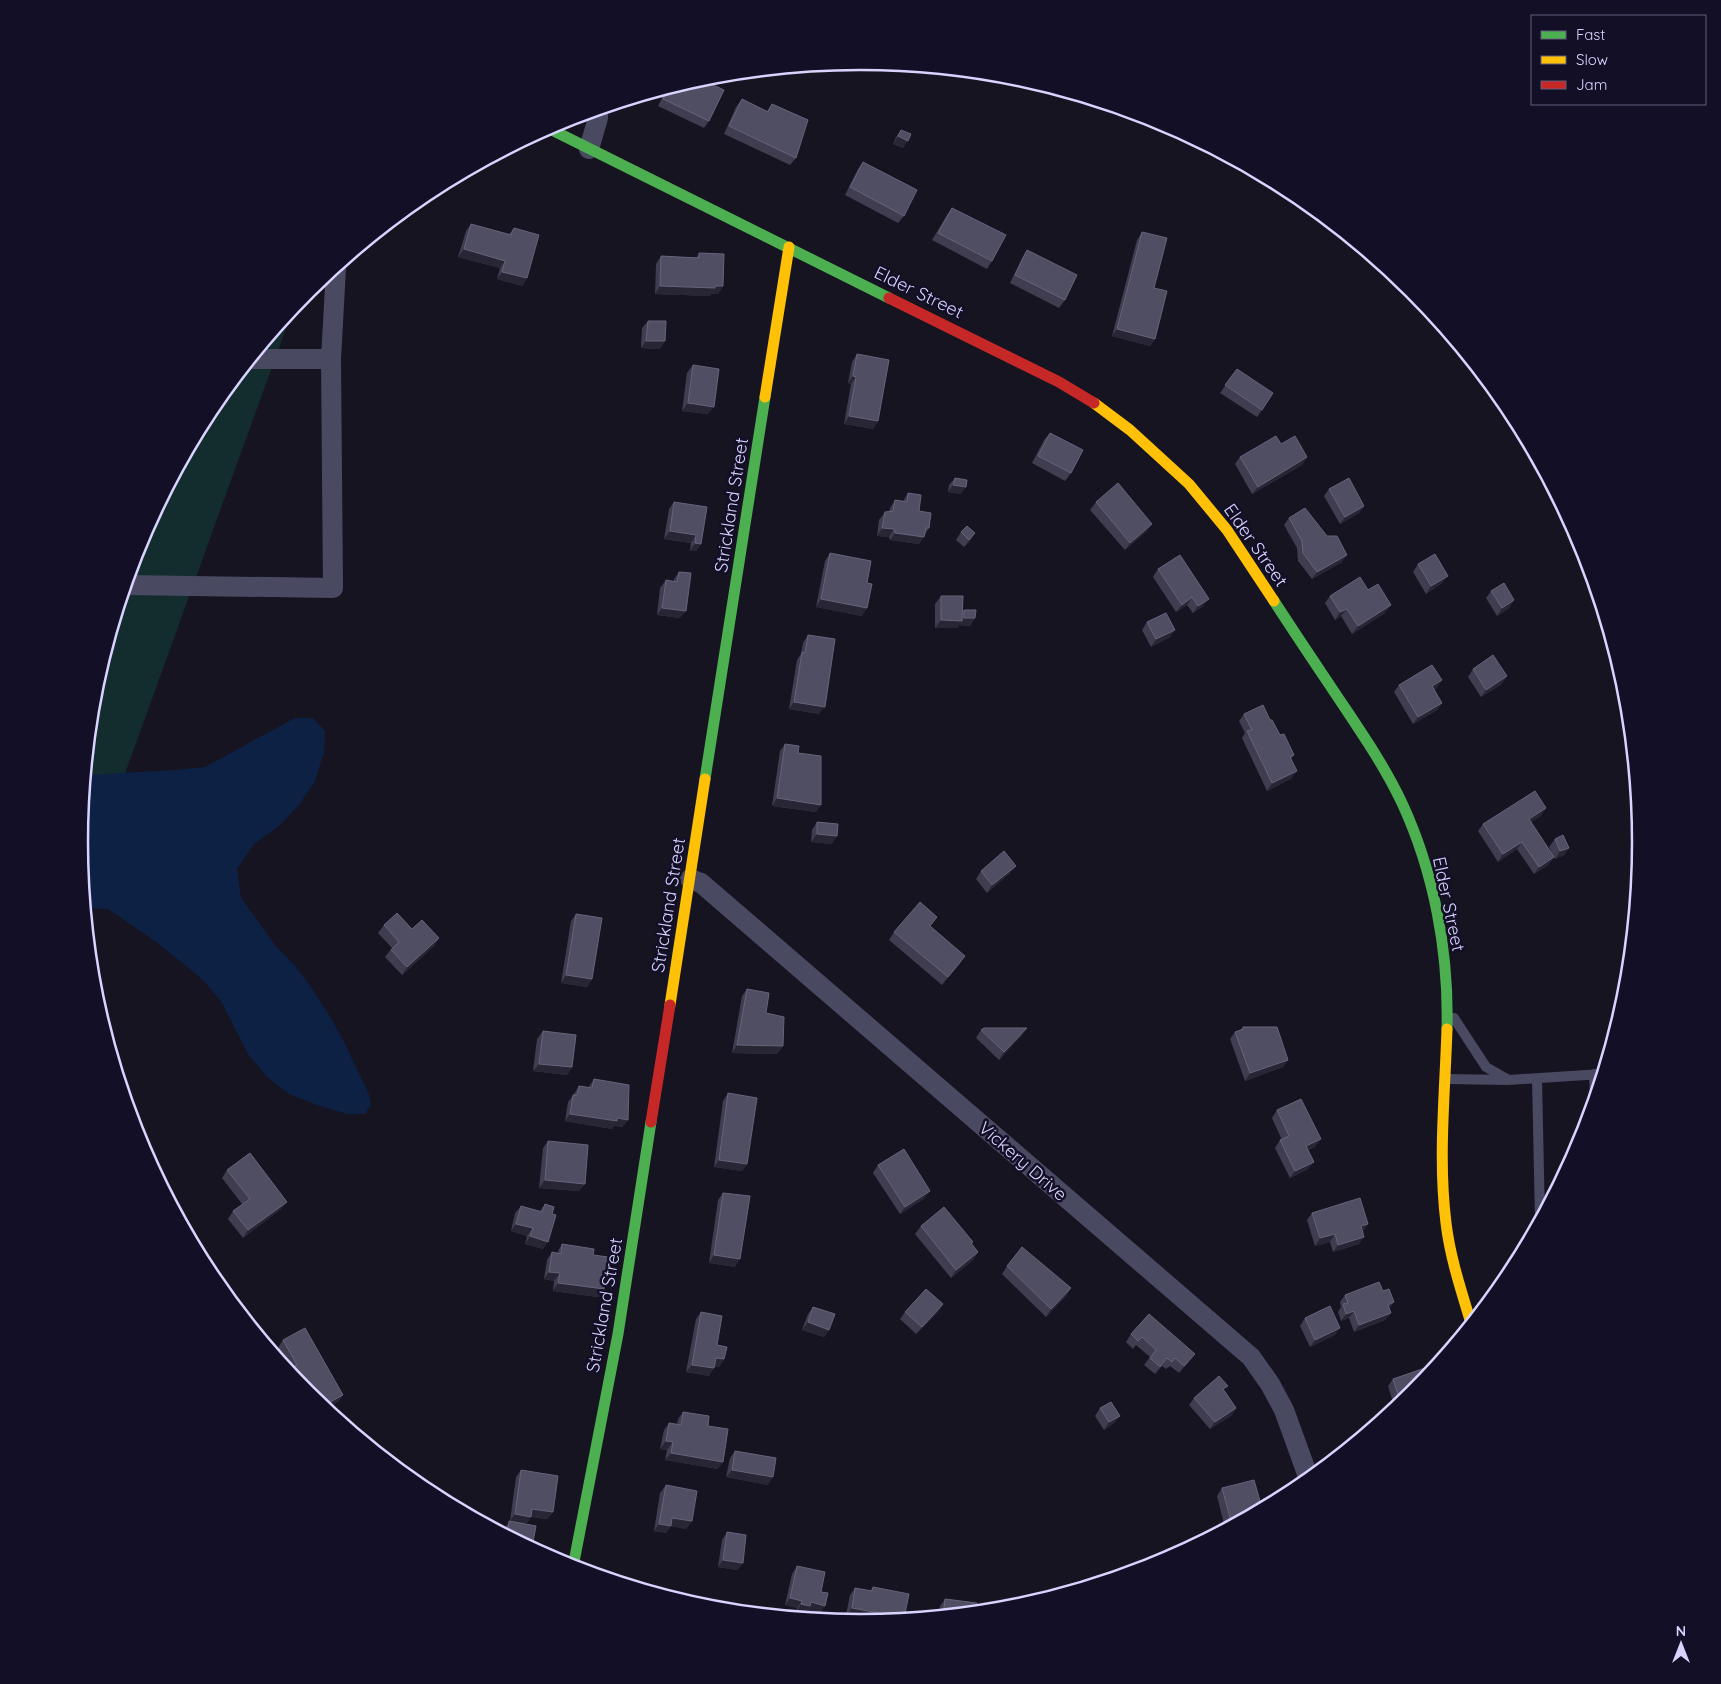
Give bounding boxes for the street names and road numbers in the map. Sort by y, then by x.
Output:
street label: Elder Street [871,261,967,323]
street label: Strickland Street [709,436,753,574]
street label: Elder Street [1219,499,1293,591]
street label: Strickland Street [646,836,690,974]
street label: Elder Street [1428,855,1470,953]
street label: Vickery Drive [974,1116,1072,1206]
street label: Strickland Street [581,1236,627,1374]

